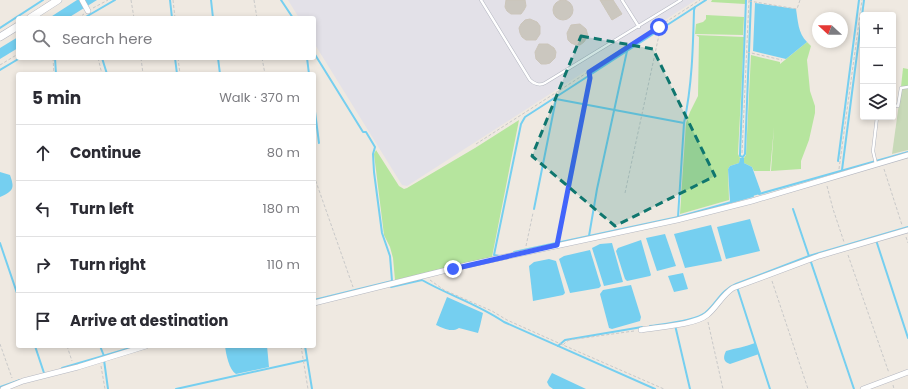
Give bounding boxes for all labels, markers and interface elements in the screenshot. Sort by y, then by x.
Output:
north arrow [812,12,848,48]
map controls [860,12,896,120]
button: + [860,12,896,48]
search box [16,16,316,60]
route start [650,18,668,36]
icon: search [30,27,52,49]
text: Search here [62,28,152,49]
button: − [860,48,896,84]
button: layers [860,84,896,120]
text: 5 min [32,86,81,110]
text: Walk · 370 m [219,88,300,107]
icon: ahead [32,142,54,164]
text: Continue [70,142,141,163]
text: 80 m [267,143,300,162]
icon: left [32,198,54,220]
text: Turn left [70,198,134,219]
text: 180 m [263,199,300,218]
icon: right [32,254,54,276]
text: Turn right [70,254,146,275]
text: 110 m [267,255,300,274]
route end [444,260,462,278]
icon: arrive [32,310,54,332]
text: Arrive at destination [70,310,228,331]

